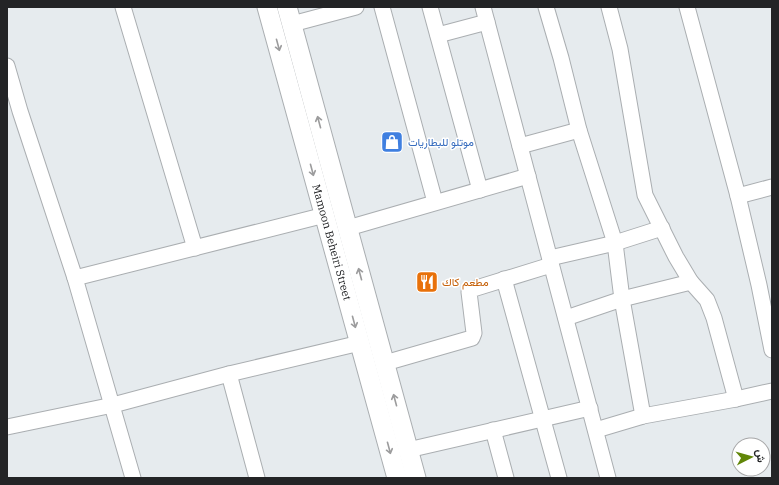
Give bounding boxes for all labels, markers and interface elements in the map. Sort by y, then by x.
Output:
one-way arrow [275,38,282,51]
one-way arrow [315,116,322,129]
shop icon: موتلو للبطاريات [379,129,405,155]
place label: موتلو للبطاريات [408,135,474,149]
one-way arrow [309,163,316,176]
street label: Mamoon Beheiri Street [309,183,355,302]
one-way arrow [356,268,363,281]
restaurant icon: مطعم كاك [414,269,440,295]
place label: مطعم كاك [442,275,489,290]
one-way arrow [351,316,358,329]
one-way arrow [390,394,398,407]
north arrow [731,437,771,477]
one-way arrow [386,441,393,454]
text: ش [753,449,769,463]

